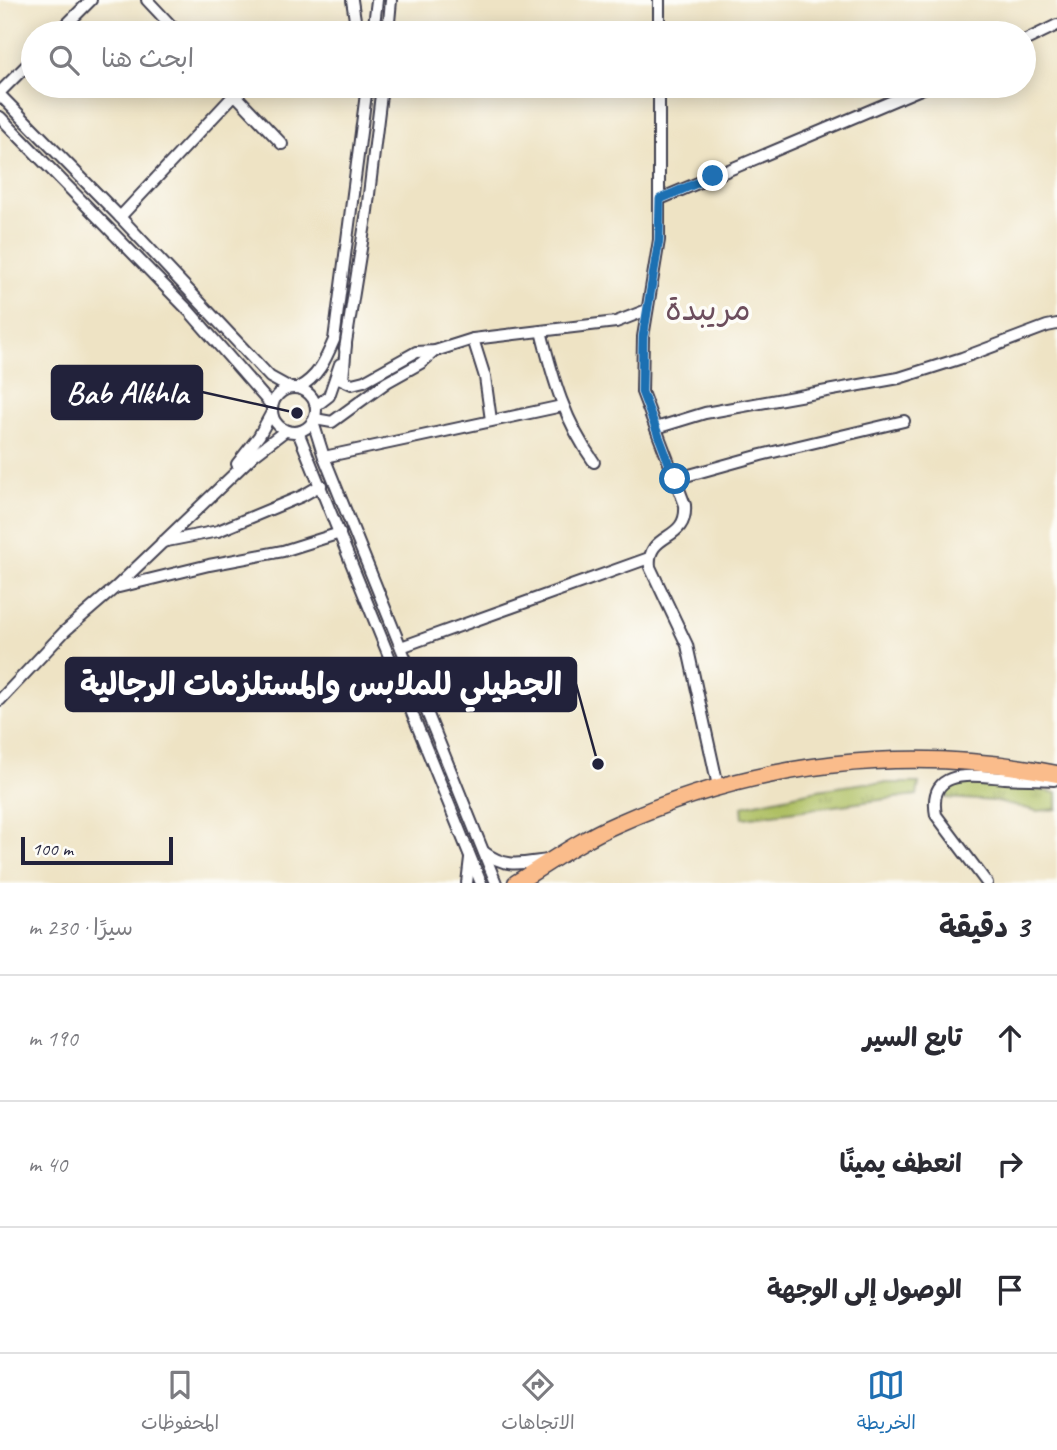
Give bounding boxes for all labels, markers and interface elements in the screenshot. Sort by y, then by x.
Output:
search box [21,21,1036,98]
icon: search [45,41,83,79]
text: ابحث هنا [101,42,194,75]
route end [697,160,728,191]
district label: مريبدة [665,289,751,330]
callout: Bab Alkhla [52,366,202,419]
text: Bab Alkhla [66,372,191,413]
route start [659,463,690,494]
callout: الجطيلي للملابس والمستلزمات الرجالية [66,658,576,711]
text: الجطيلي للملابس والمستلزمات الرجالية [80,664,562,713]
scale bar [21,834,173,866]
text: 100 m [32,837,73,861]
text: 3 دقيقة [939,908,1029,946]
text: سيرًا · 230 m [28,913,133,942]
icon: ahead [991,1019,1029,1057]
text: تابع السير [863,1021,962,1054]
text: 190 m [28,1024,78,1053]
icon: right [991,1145,1029,1183]
text: انعطف يمينًا [840,1147,962,1180]
text: 40 m [28,1150,67,1179]
icon: arrive [991,1271,1029,1309]
text: الوصول إلى الوجهة [767,1273,962,1306]
tab: المحفوظات [141,1366,219,1439]
tab: الاتجاهات [501,1366,575,1439]
tab: الخريطة [857,1366,916,1439]

